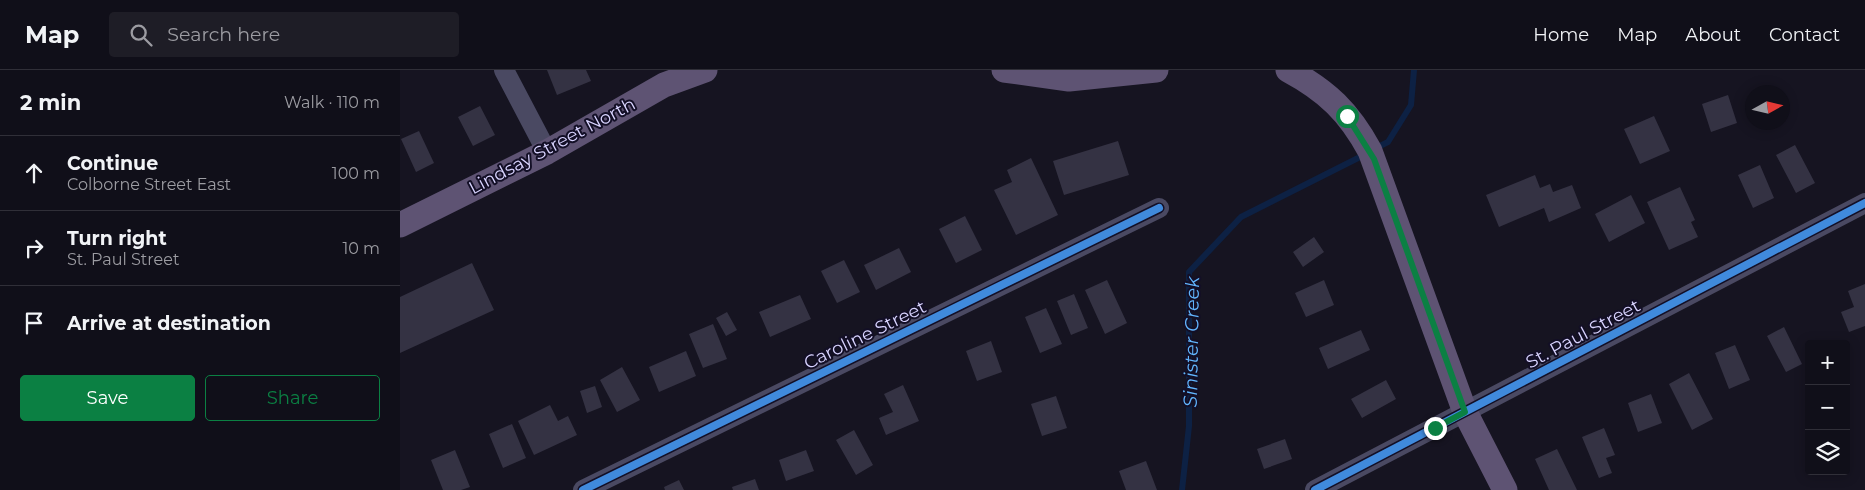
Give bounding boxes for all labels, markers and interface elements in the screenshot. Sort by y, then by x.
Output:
search box [109,12,459,57]
text: Map [25,20,79,49]
icon: search [127,21,155,49]
text: Search here [167,23,280,46]
text: Home [1533,24,1589,46]
text: Map [1617,24,1657,46]
text: About [1685,24,1741,46]
text: Contact [1769,24,1840,46]
north arrow [1745,85,1790,130]
text: 2 min [20,90,81,115]
text: Walk · 110 m [284,93,380,112]
street label: Lindsay Street North [465,93,639,199]
route start [1336,105,1359,128]
text: Continue [67,152,158,175]
icon: ahead [20,159,48,187]
text: 100 m [332,164,380,183]
text: Colborne Street East [67,175,231,194]
text: Turn right [67,227,167,250]
icon: right [20,234,48,262]
text: 10 m [342,239,380,258]
text: St. Paul Street [67,250,179,269]
water label: Sinister Creek [1179,276,1204,408]
street label: St. Paul Street [1522,295,1644,373]
street label: Caroline Street [800,296,930,374]
icon: arrive [20,309,48,337]
text: Arrive at destination [67,312,271,335]
map controls [1805,340,1850,475]
button: + [1805,340,1850,385]
button: Save [20,375,195,421]
button: Share [205,375,380,421]
button: − [1805,385,1850,430]
route end [1424,417,1447,440]
button: layers [1805,430,1850,475]

